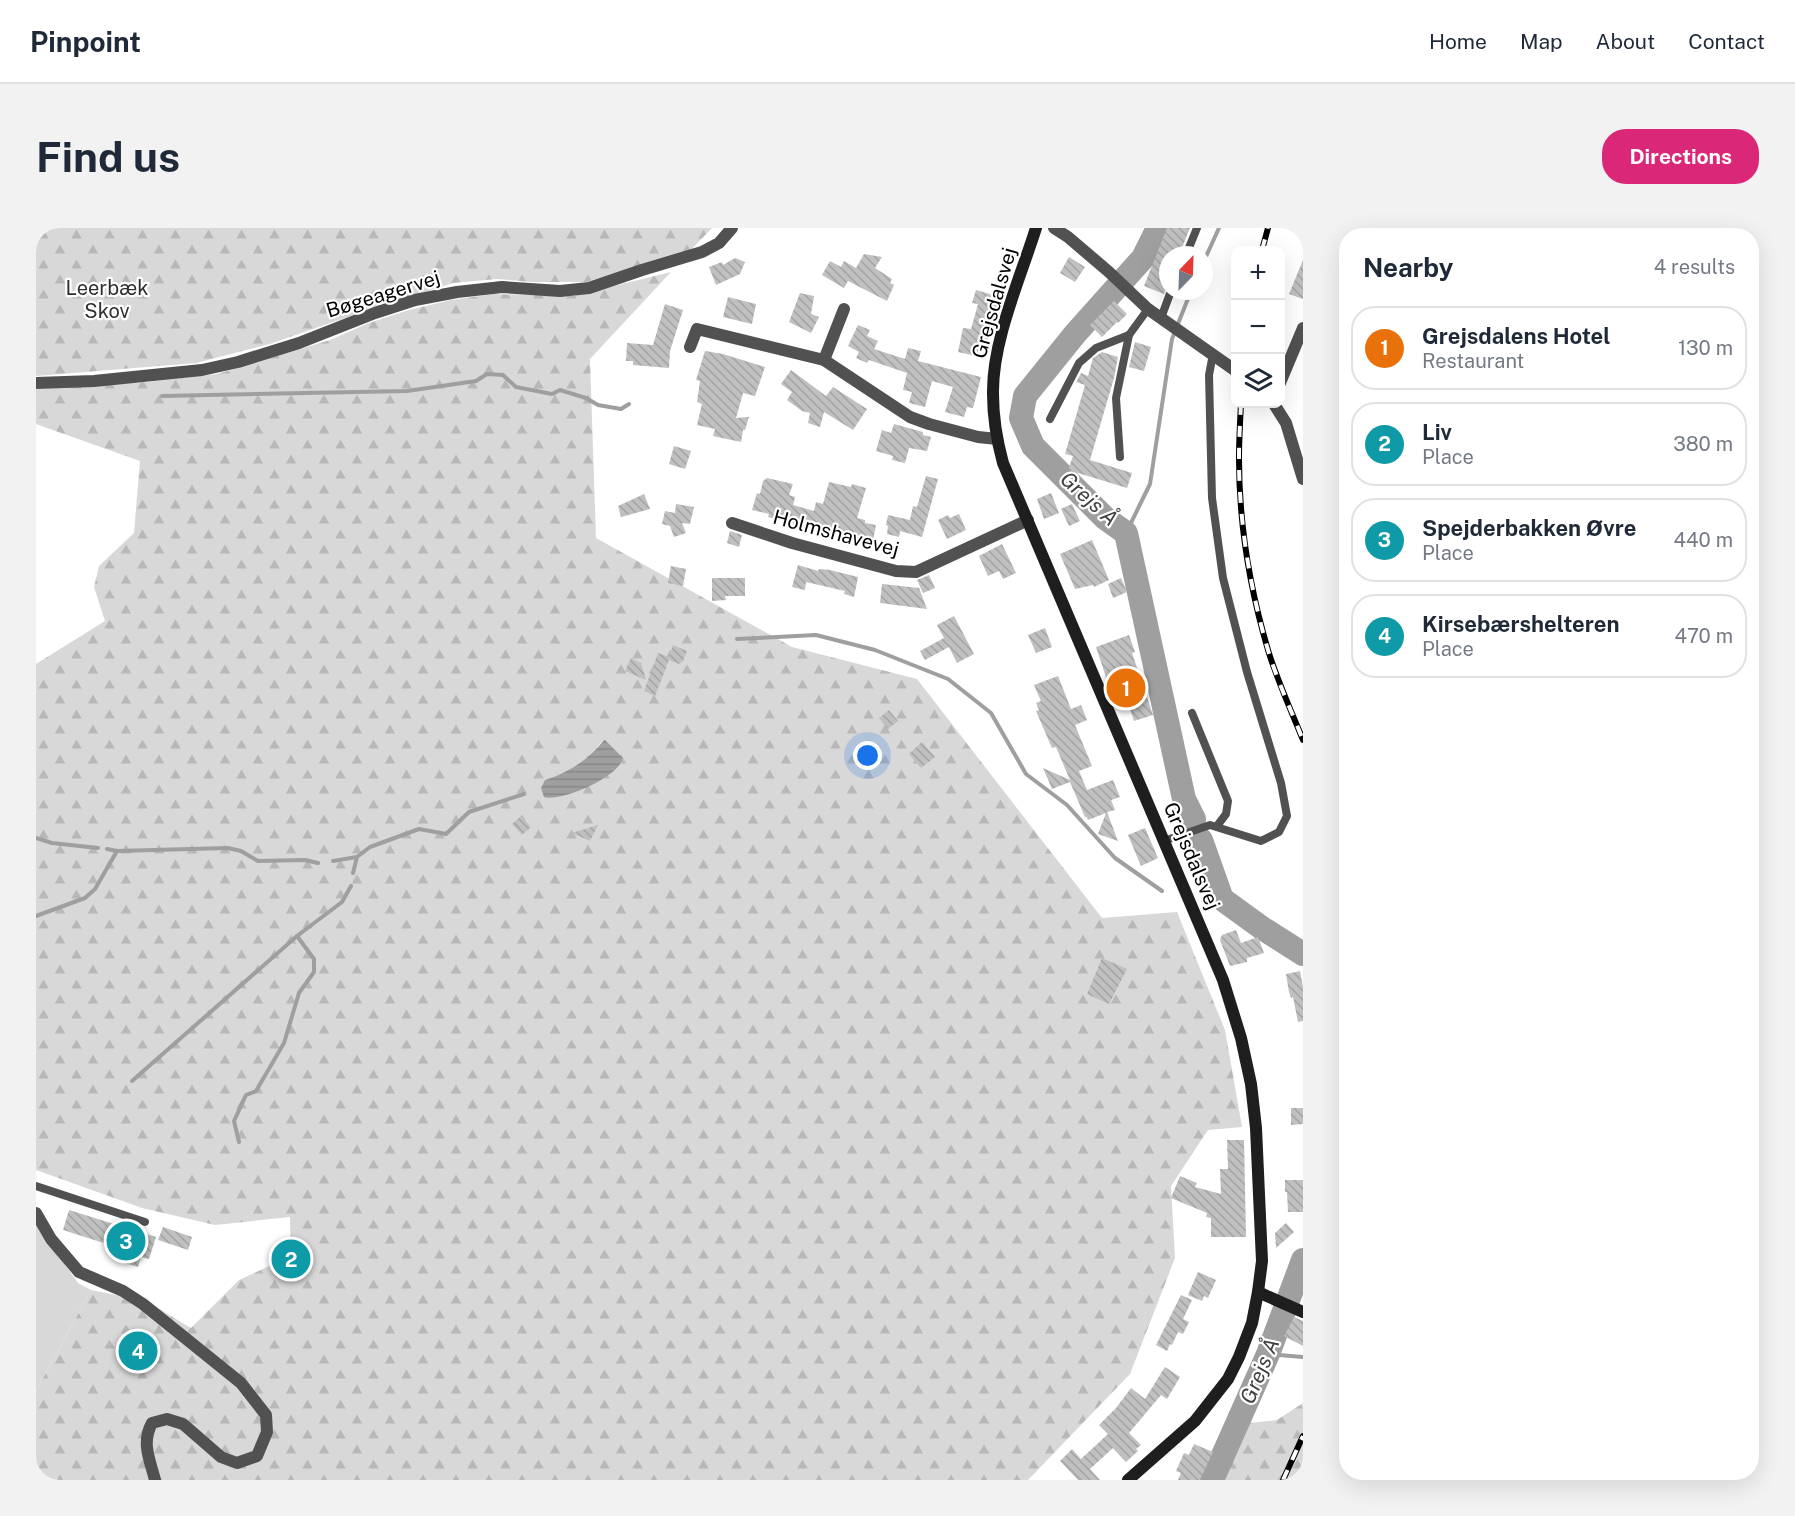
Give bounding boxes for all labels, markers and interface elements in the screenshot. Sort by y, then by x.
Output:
text: Pinpoint [30,25,141,58]
text: Home [1429,29,1487,54]
text: Map [1520,29,1563,54]
text: About [1596,29,1655,54]
text: Contact [1688,29,1765,54]
button: Directions [1602,129,1759,184]
text: Find us [36,132,180,181]
street label: Grejsdalsvej [967,245,1021,361]
north arrow [1159,246,1213,300]
map controls [1231,246,1285,408]
button: + [1231,246,1285,300]
text: Nearby [1363,252,1453,283]
text: 4 results [1654,255,1735,279]
street label: Bøgeagervej [323,265,443,323]
park label: Leerbæk Skov [66,276,148,323]
button: − [1231,300,1285,354]
text: Grejsdalens Hotel [1422,323,1610,349]
text: 1 [1380,336,1389,360]
text: 130 m [1678,336,1733,360]
text: Restaurant [1422,349,1524,373]
button: layers [1231,354,1285,408]
text: Liv [1422,419,1452,445]
text: 2 [1378,432,1391,456]
text: 380 m [1673,432,1733,456]
text: Place [1422,445,1474,469]
water label: Grejs Å [1055,466,1124,531]
street label: Holmshavevej [770,505,902,561]
text: Spejderbakken Øvre [1422,515,1636,541]
text: 3 [1378,528,1391,552]
text: 440 m [1673,528,1733,552]
text: Place [1422,541,1474,565]
text: Kirsebærshelteren [1422,611,1619,637]
text: 4 [1378,624,1391,648]
text: 470 m [1674,624,1733,648]
text: Place [1422,637,1474,661]
pin: 1 [1106,666,1146,710]
your location [853,741,882,770]
street label: Grejsdalsvej [1159,799,1225,913]
pin: 3 [106,1218,146,1264]
pin: 2 [272,1236,310,1282]
pin: 4 [118,1328,158,1374]
water label: Grejs Å [1234,1334,1285,1407]

